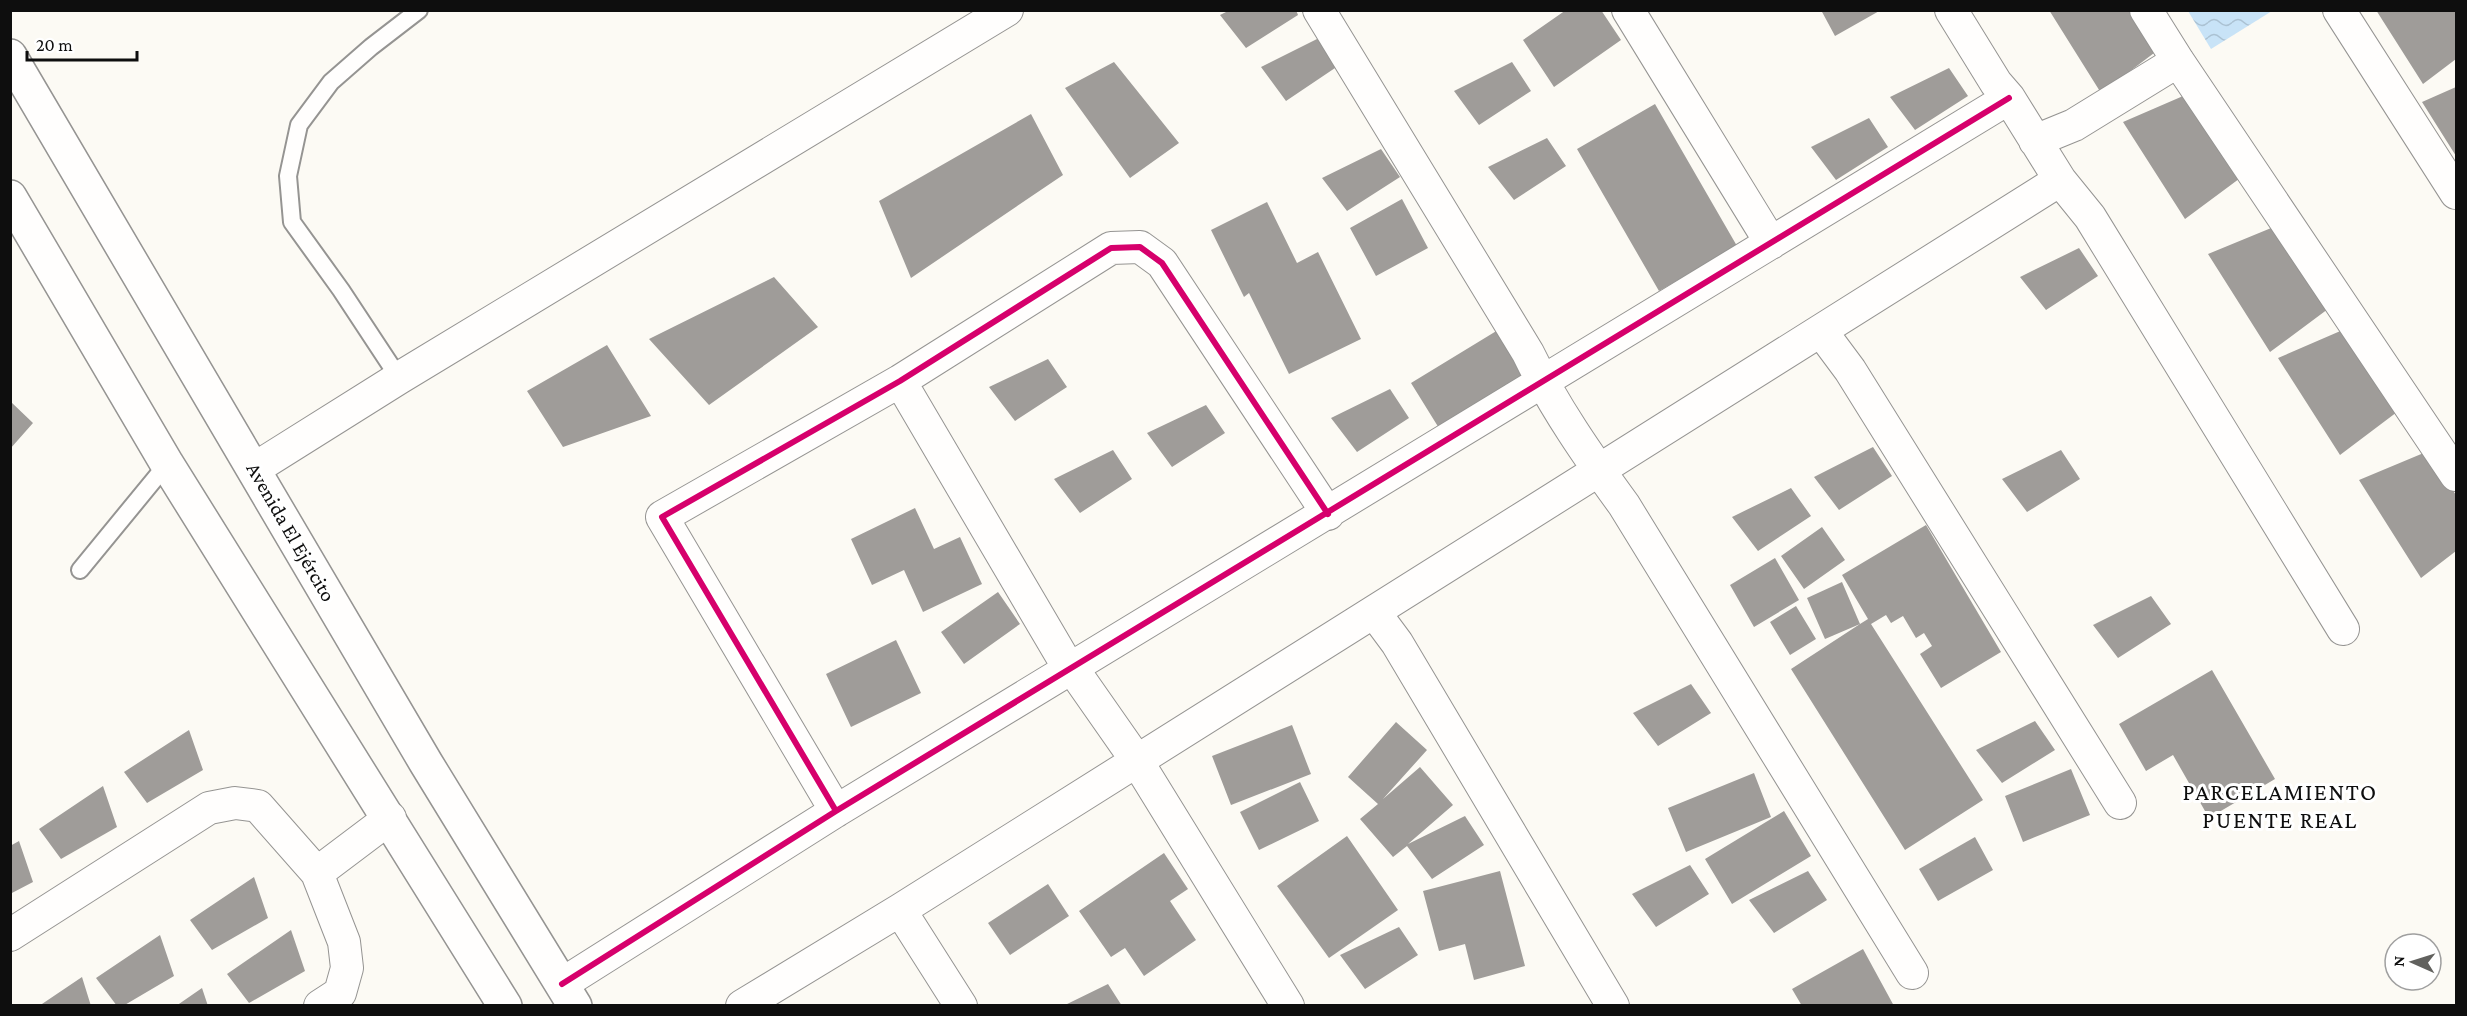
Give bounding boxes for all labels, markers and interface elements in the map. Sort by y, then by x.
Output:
scale bar [27,24,136,62]
text: 20 m [36,35,73,55]
street label: Avenida El Ejército [241,458,341,606]
district label: PARCELAMIENTO PUENTE REAL [2182,778,2378,833]
north arrow [2383,932,2443,992]
text: N [2390,955,2407,967]

